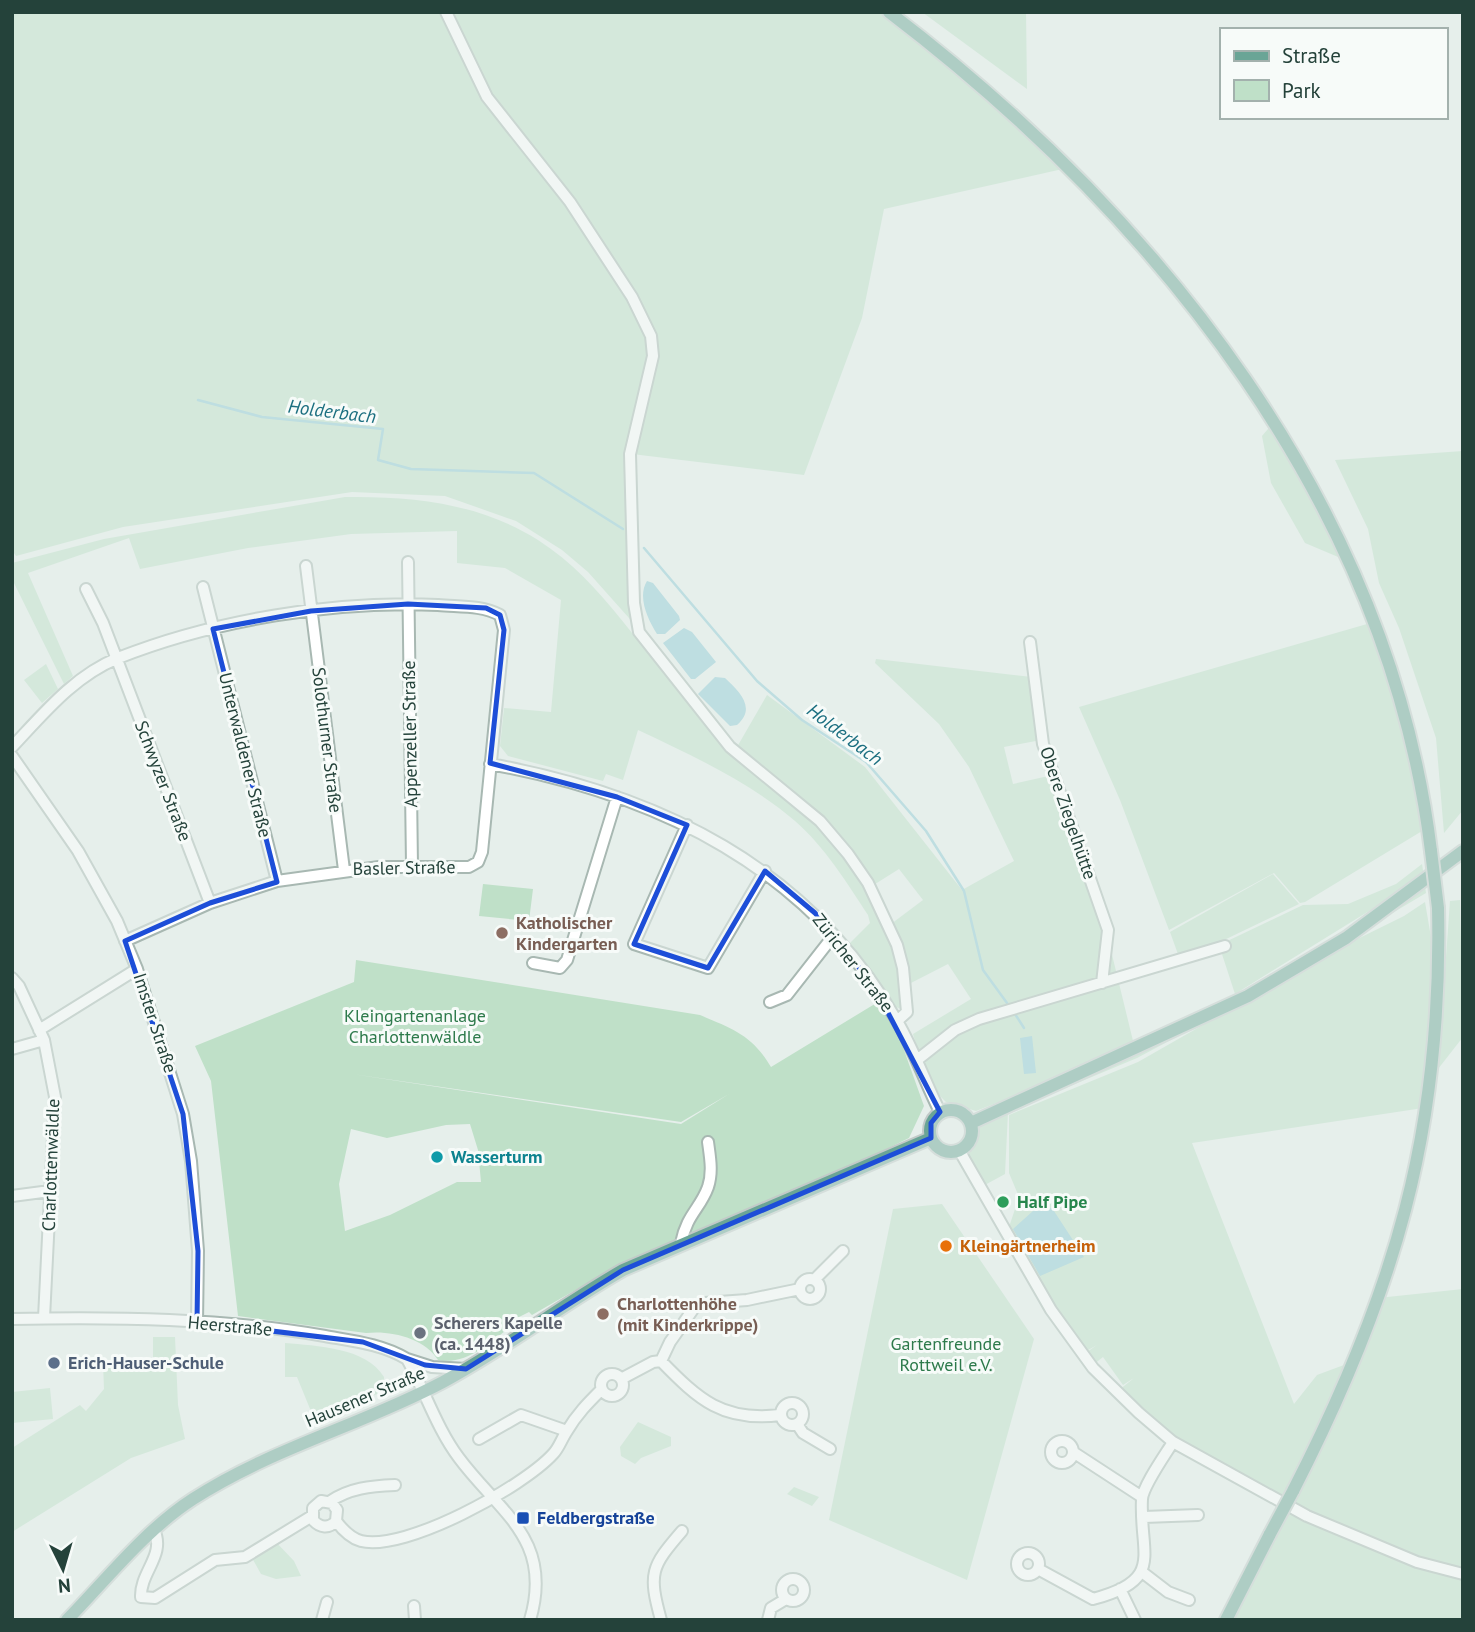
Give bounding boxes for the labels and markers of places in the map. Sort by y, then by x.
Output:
place label: Katholischer Kindergarten [516,911,618,955]
marker: Katholischer Kindergarten [494,925,510,941]
place label: Wasserturm [451,1145,543,1168]
marker: Wasserturm [429,1149,445,1165]
place label: Half Pipe [1017,1190,1087,1213]
marker: Half Pipe [995,1194,1011,1210]
place label: Kleingärtnerheim [960,1234,1096,1257]
marker: Kleingärtnerheim [938,1238,954,1254]
place label: Charlottenhöhe (mit Kinderkrippe) [617,1292,758,1336]
marker: Charlottenhöhe (mit Kinderkrippe) [595,1306,611,1322]
place label: Scherers Kapelle (ca. 1448) [434,1311,563,1355]
marker: Scherers Kapelle (ca. 1448) [412,1325,428,1341]
place label: Erich-Hauser-Schule [68,1351,224,1374]
marker: Erich-Hauser-Schule [46,1355,62,1371]
place label: Feldbergstraße [537,1506,655,1529]
marker: Feldbergstraße [515,1510,531,1526]

